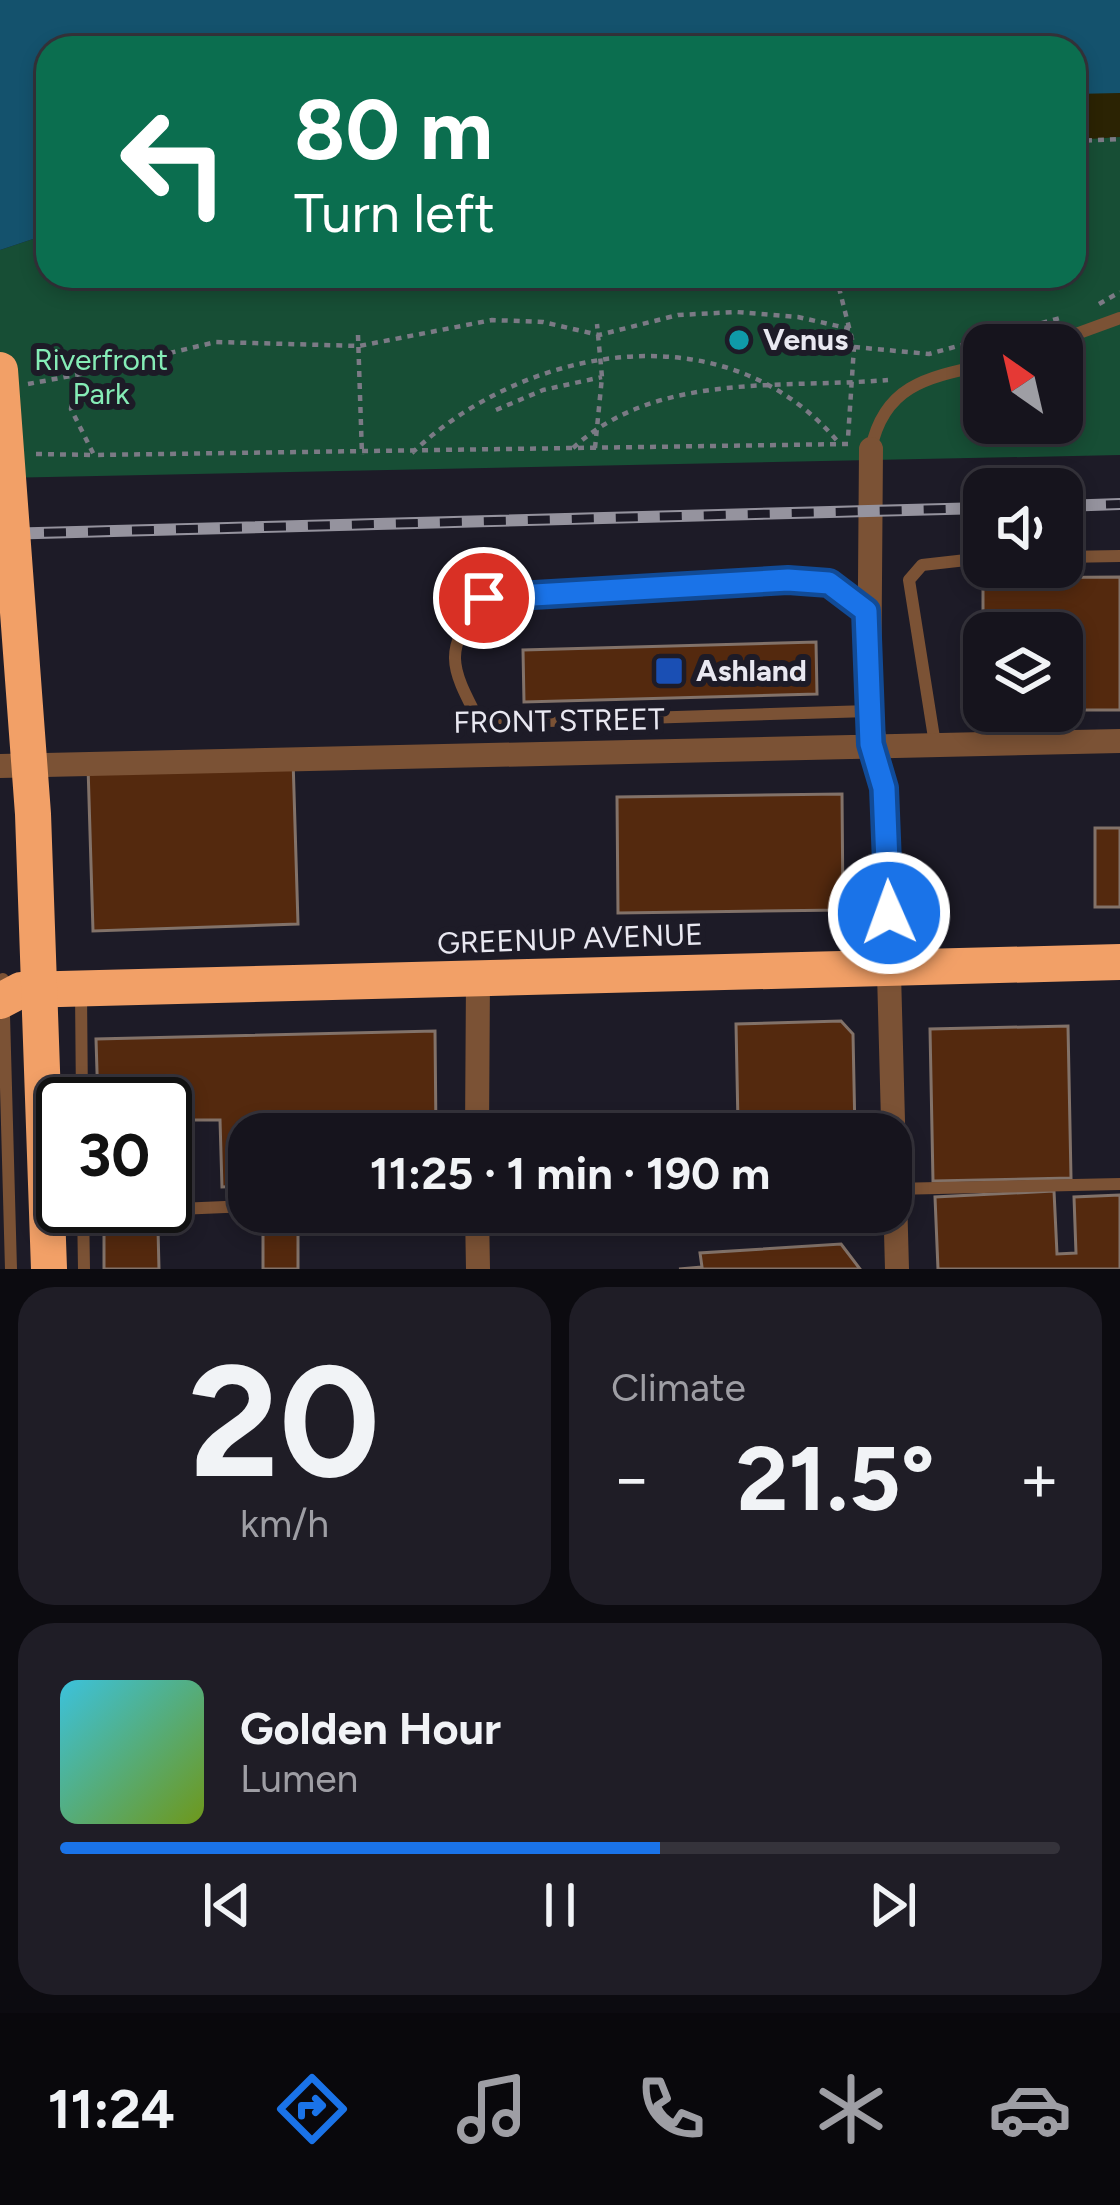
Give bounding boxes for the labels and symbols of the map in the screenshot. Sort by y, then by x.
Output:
place label: Venus [763,321,848,358]
north arrow [963,324,1083,444]
marker: Venus [726,327,752,353]
park label: Riverfront Park [34,341,168,412]
pin [433,547,535,649]
place label: Ashland [696,652,807,689]
marker: Ashland [653,655,685,687]
street label: FRONT STREET [453,700,665,741]
position arrow [826,850,952,976]
street label: GREENUP AVENUE [436,915,704,962]
speed limit sign: 30 [36,1077,192,1233]

